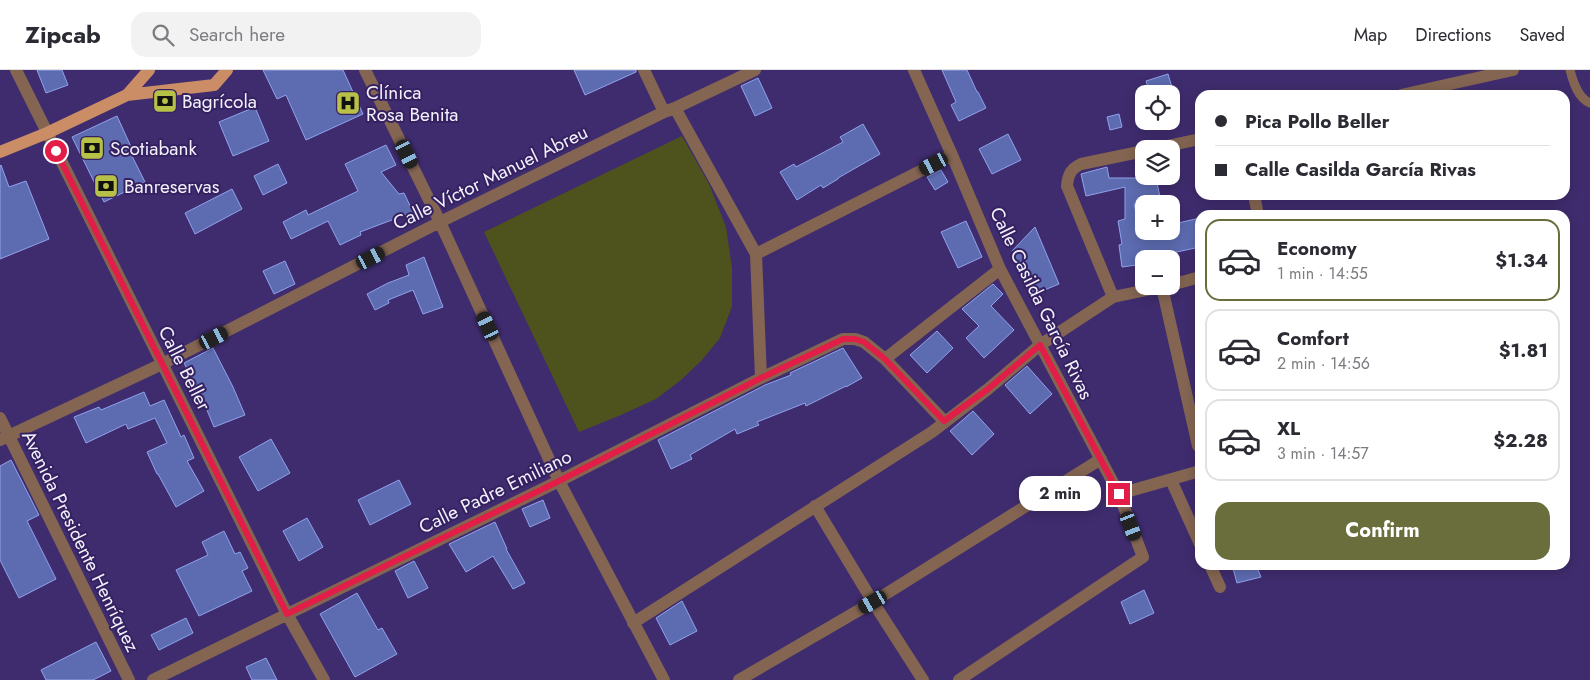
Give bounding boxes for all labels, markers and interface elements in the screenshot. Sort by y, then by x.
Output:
search box [131,12,481,57]
text: Zipcab [25,17,101,52]
icon: search [149,21,177,49]
text: Search here [189,21,285,48]
text: Map [1354,22,1387,48]
text: Directions [1415,22,1491,48]
text: Saved [1519,22,1565,48]
place label: Clínica Rosa Benita [366,79,459,128]
map controls [1135,85,1180,295]
button: locate [1135,85,1180,130]
bank icon: Bagrícola [152,88,178,114]
place label: Bagrícola [182,88,257,115]
hospital icon: Clínica Rosa Benita [335,90,361,116]
text: Pica Pollo Beller [1245,108,1390,135]
street label: Calle Víctor Manuel Abreu [388,118,592,236]
bank icon: Scotiabank [79,135,105,161]
place label: Scotiabank [110,135,197,162]
car [393,137,420,171]
route start [45,140,67,162]
button: layers [1135,140,1180,185]
car [917,151,950,177]
text: Calle Casilda García Rivas [1245,156,1476,183]
bank icon: Banreservas [93,173,119,199]
place label: Banreservas [124,173,220,200]
button: + [1135,195,1180,240]
street label: Calle Casilda García Rivas [983,203,1100,404]
text: Economy [1277,235,1357,262]
icon: car [1217,238,1262,283]
car [354,245,387,271]
text: $1.34 [1495,247,1548,274]
button: − [1135,250,1180,295]
text: 1 min · 14:55 [1277,262,1368,285]
car [474,309,501,343]
street label: Calle Beller [152,321,218,416]
car [197,325,230,351]
text: Comfort [1277,325,1349,352]
icon: car [1217,328,1262,373]
text: $1.81 [1499,337,1548,364]
text: 2 min · 14:56 [1277,352,1370,375]
text: XL [1277,415,1300,442]
icon: car [1217,418,1262,463]
street label: Avenida Presidente Henríquez [15,426,146,657]
text: $2.28 [1493,427,1548,454]
text: 3 min · 14:57 [1277,442,1369,465]
street label: Calle Padre Emiliano [414,443,576,540]
callout: 2 min [1019,476,1102,512]
text: 2 min [1039,482,1081,505]
route end [1108,483,1130,505]
button: Confirm [1215,502,1550,560]
car [1118,509,1143,543]
car [856,588,889,616]

